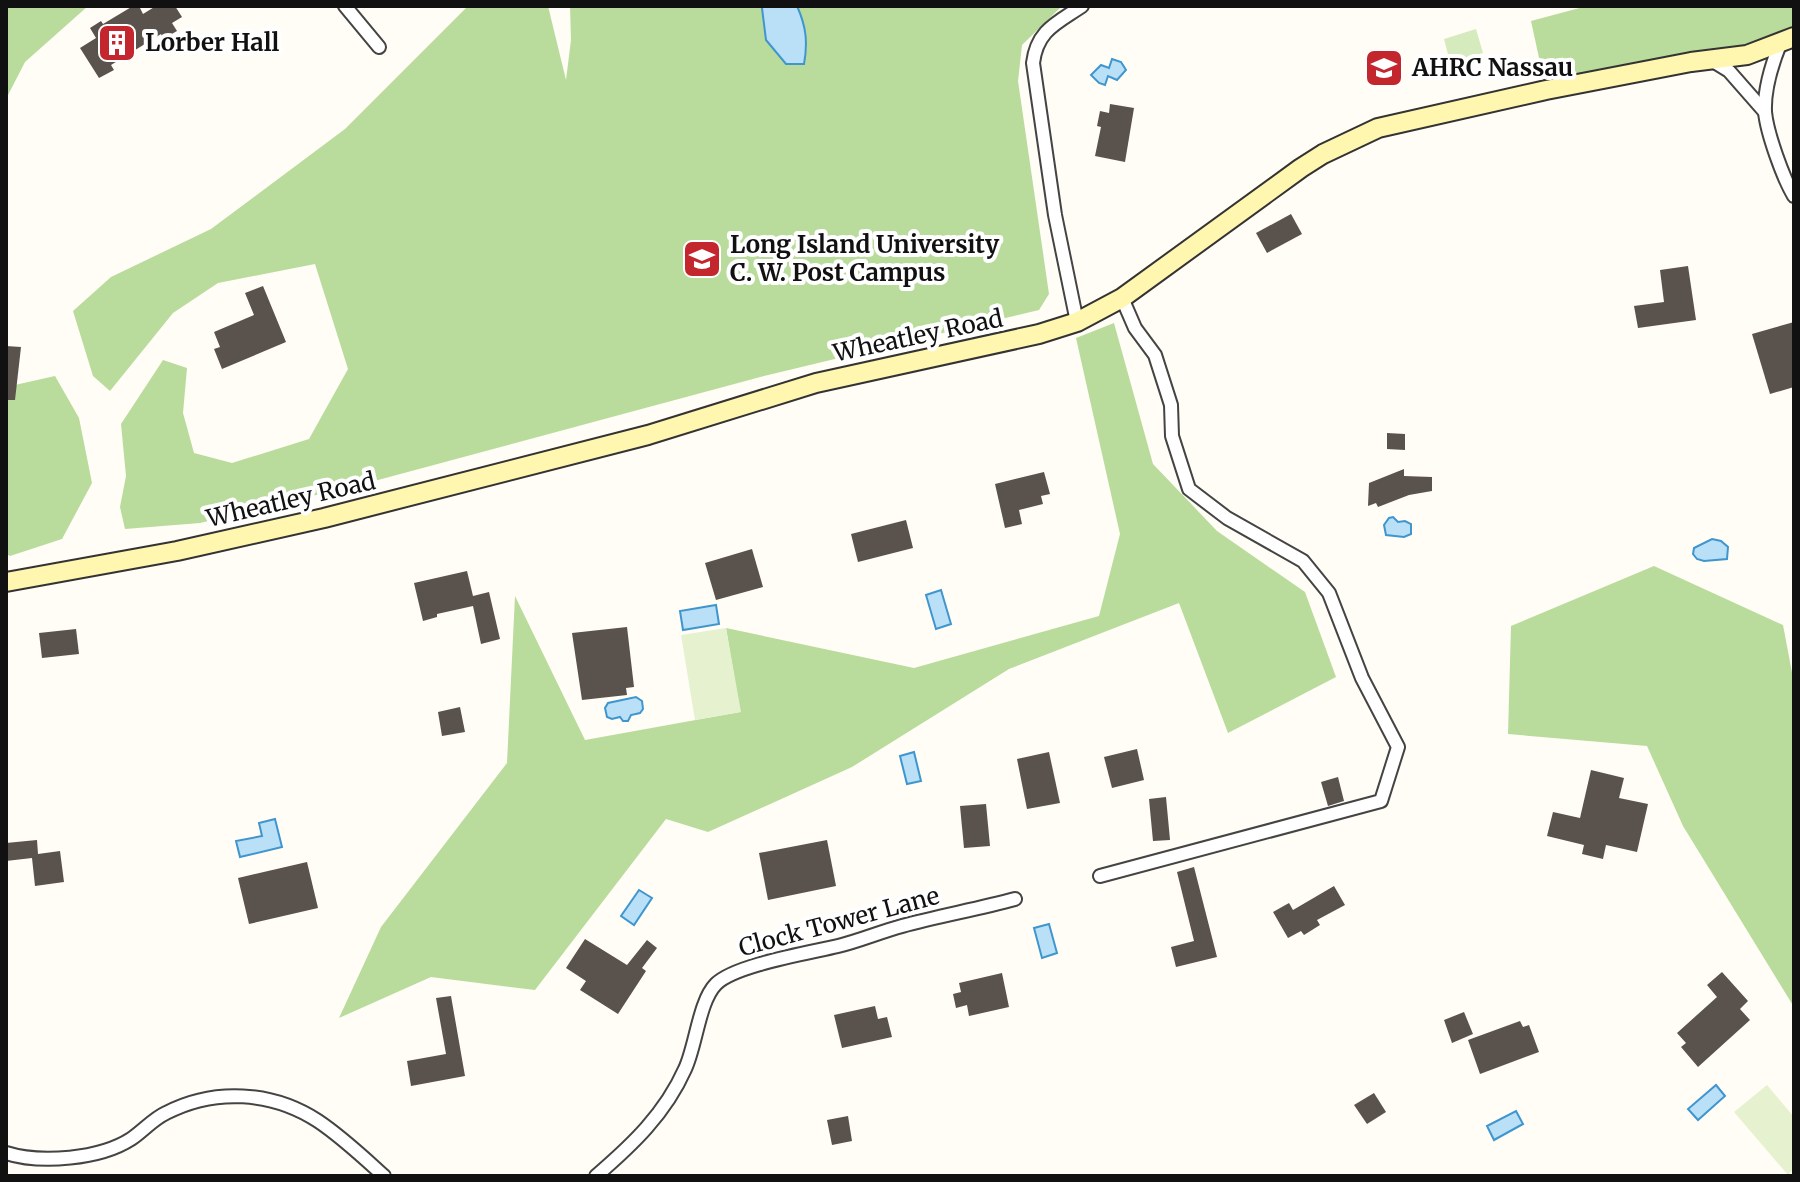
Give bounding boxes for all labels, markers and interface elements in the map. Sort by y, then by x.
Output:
building icon: Lorber Hall [96,22,138,64]
place label: Lorber Hall [145,27,280,58]
school or university icon: AHRC Nassau [1363,47,1405,89]
place label: AHRC Nassau [1411,52,1573,83]
place label: Long Island University C. W. Post Campus [730,229,1000,288]
school or university icon: Long Island University C. W. Post Campus [681,238,723,280]
street label: Wheatley Road [829,302,1006,369]
street label: Wheatley Road [202,465,378,534]
street label: Clock Tower Lane [735,880,943,963]

